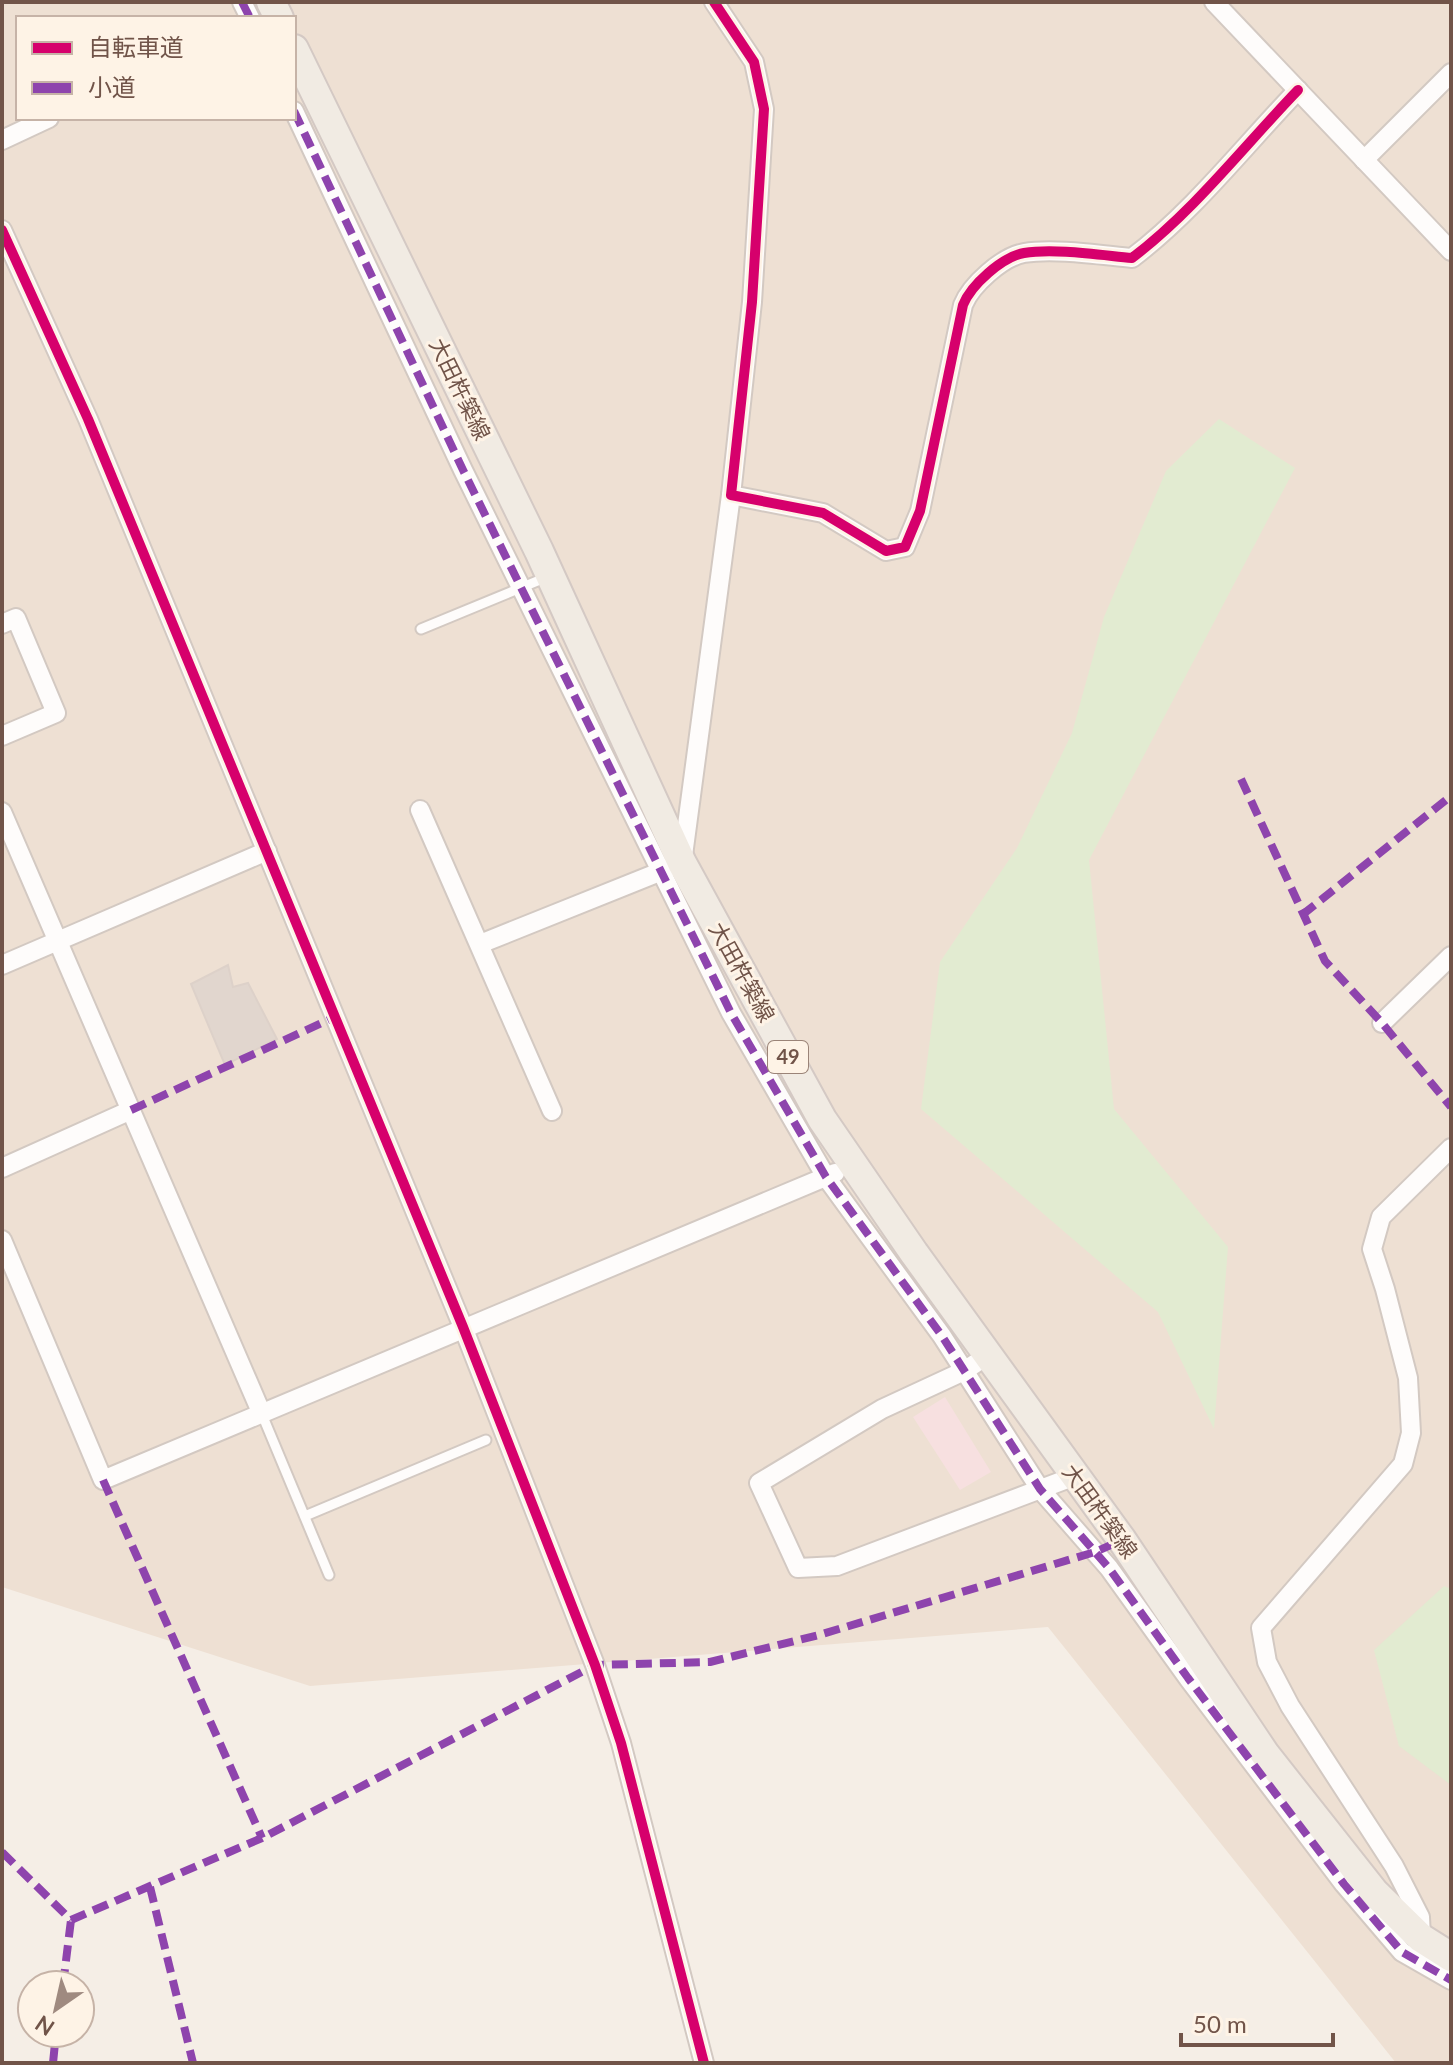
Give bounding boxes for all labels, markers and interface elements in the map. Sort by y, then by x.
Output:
legend [16,16,296,120]
text: 自転車道 [88,32,184,61]
text: 小道 [88,72,136,101]
street label: 大田杵築線 [424,333,497,444]
street label: 大田杵築線 [704,917,781,1026]
road number: 49 [768,1041,808,1073]
street label: 大田杵築線 [1057,1458,1144,1563]
north arrow [16,1969,96,2049]
scale bar [1181,1997,1333,2047]
text: 50 m [1193,2009,1247,2038]
text: N [30,2010,59,2042]

